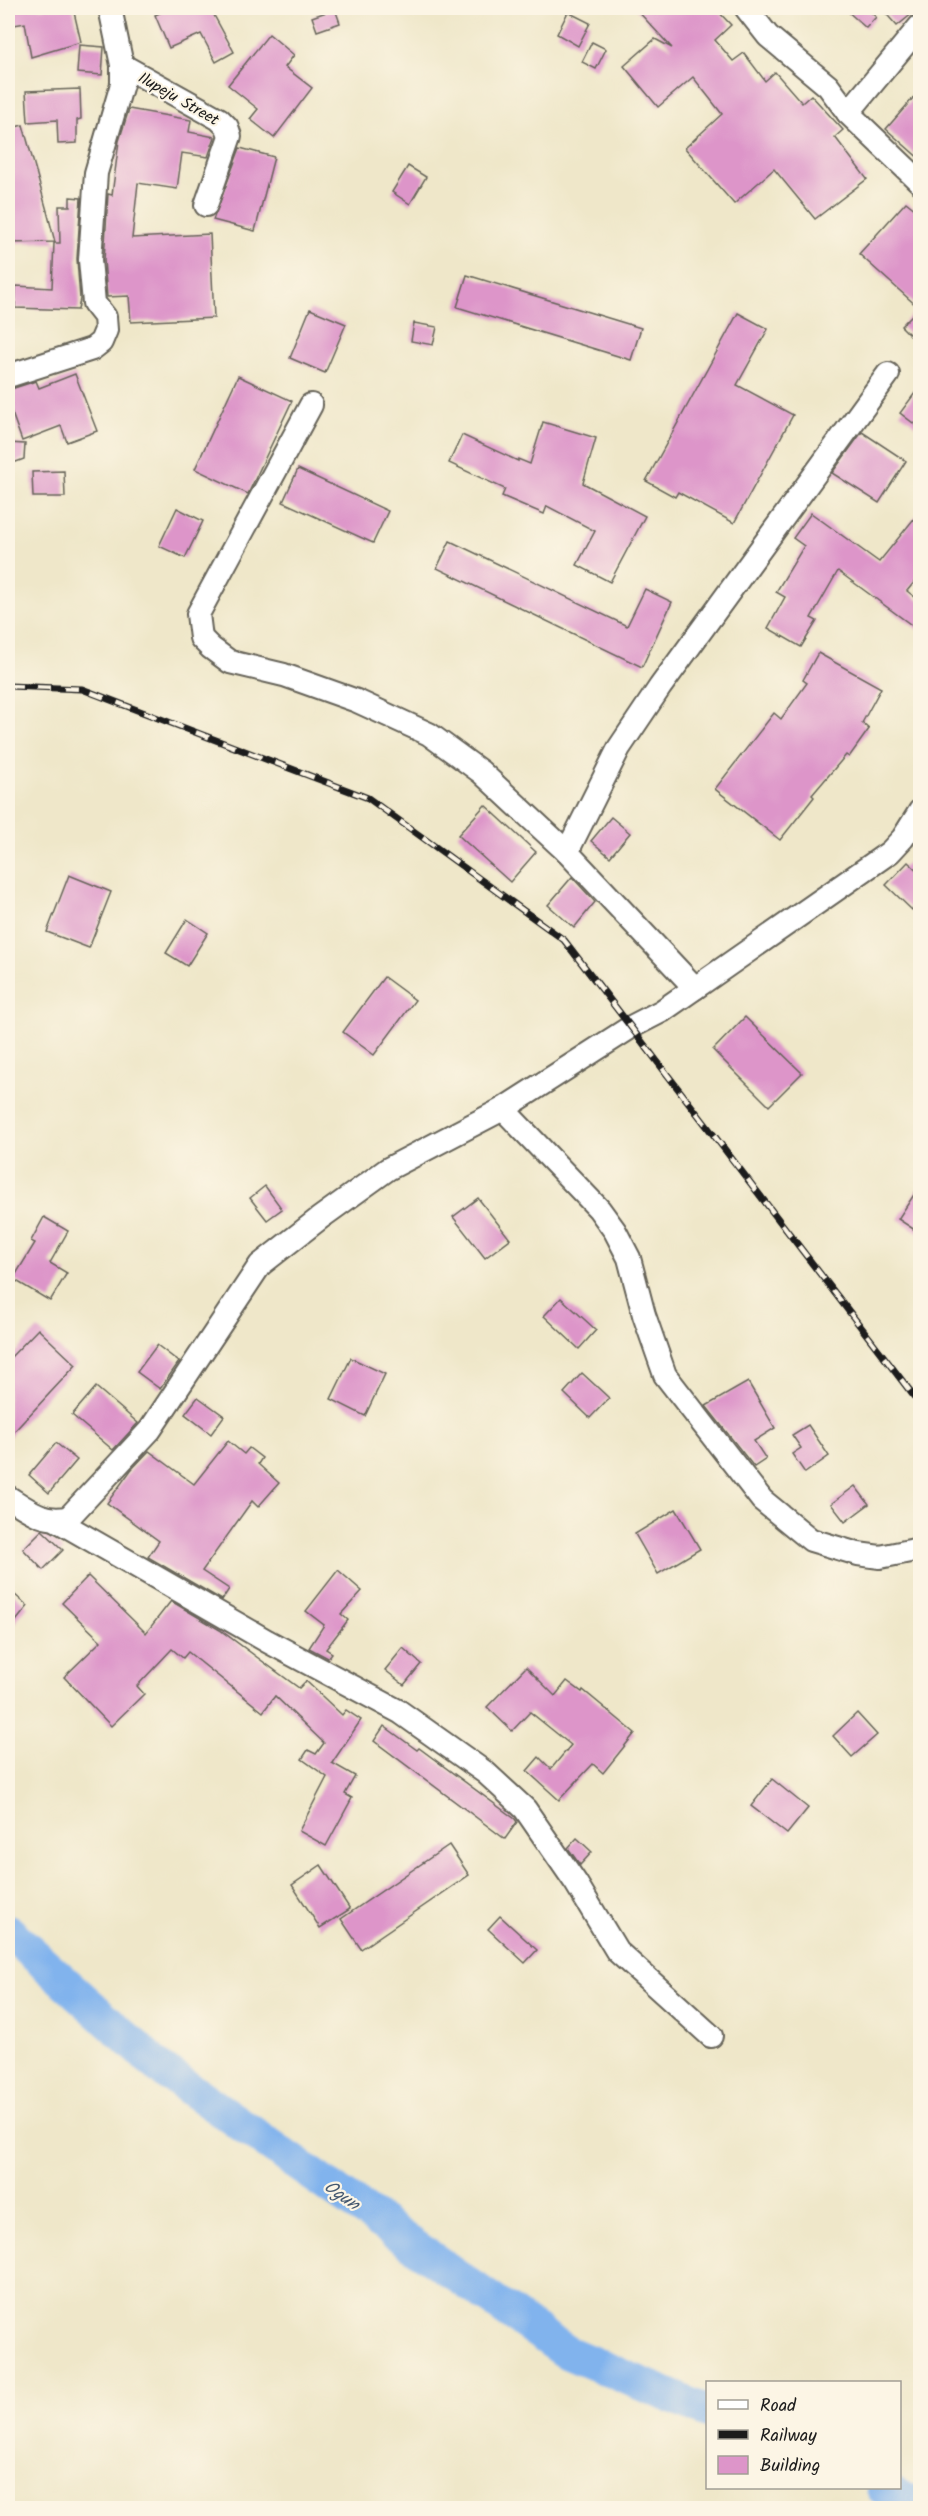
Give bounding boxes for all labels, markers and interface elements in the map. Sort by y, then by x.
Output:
street label: Ilupeju Street [133,66,224,133]
water label: Ogun [317,2173,366,2220]
legend [706,2381,901,2489]
text: Road [760,2392,797,2421]
text: Railway [760,2422,817,2451]
text: Building [760,2452,820,2481]

